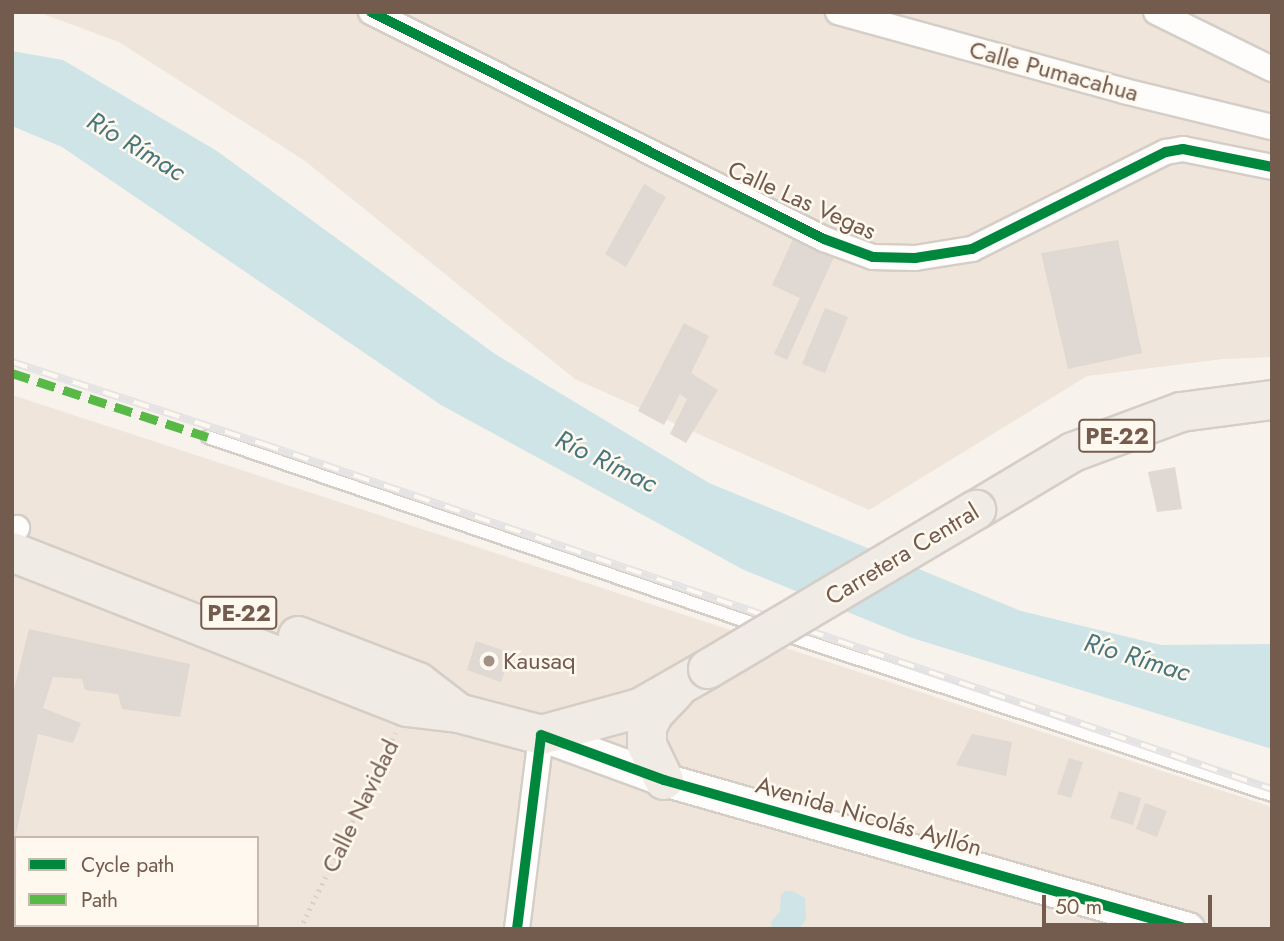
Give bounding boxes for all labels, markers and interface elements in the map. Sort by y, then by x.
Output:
street label: Calle Pumacahua [966,35,1142,107]
water label: Río Rímac [81,106,191,188]
street label: Calle Las Vegas [724,155,880,245]
road number: PE-22 [1077,416,1157,456]
water label: Río Rímac [550,424,662,500]
street label: Carretera Central [820,497,984,611]
road number: PE-22 [199,594,279,632]
water label: Río Rímac [1080,627,1194,689]
place label: Kausaq [503,647,576,675]
marker: Kausaq [481,653,497,669]
street label: Calle Navidad [315,735,405,877]
street label: Avenida Nicolás Ayllón [753,770,985,862]
legend [14,836,259,927]
text: Cycle path [81,850,174,880]
scale bar [1046,881,1216,925]
text: Path [81,885,118,915]
text: 50 m [1055,892,1102,922]

